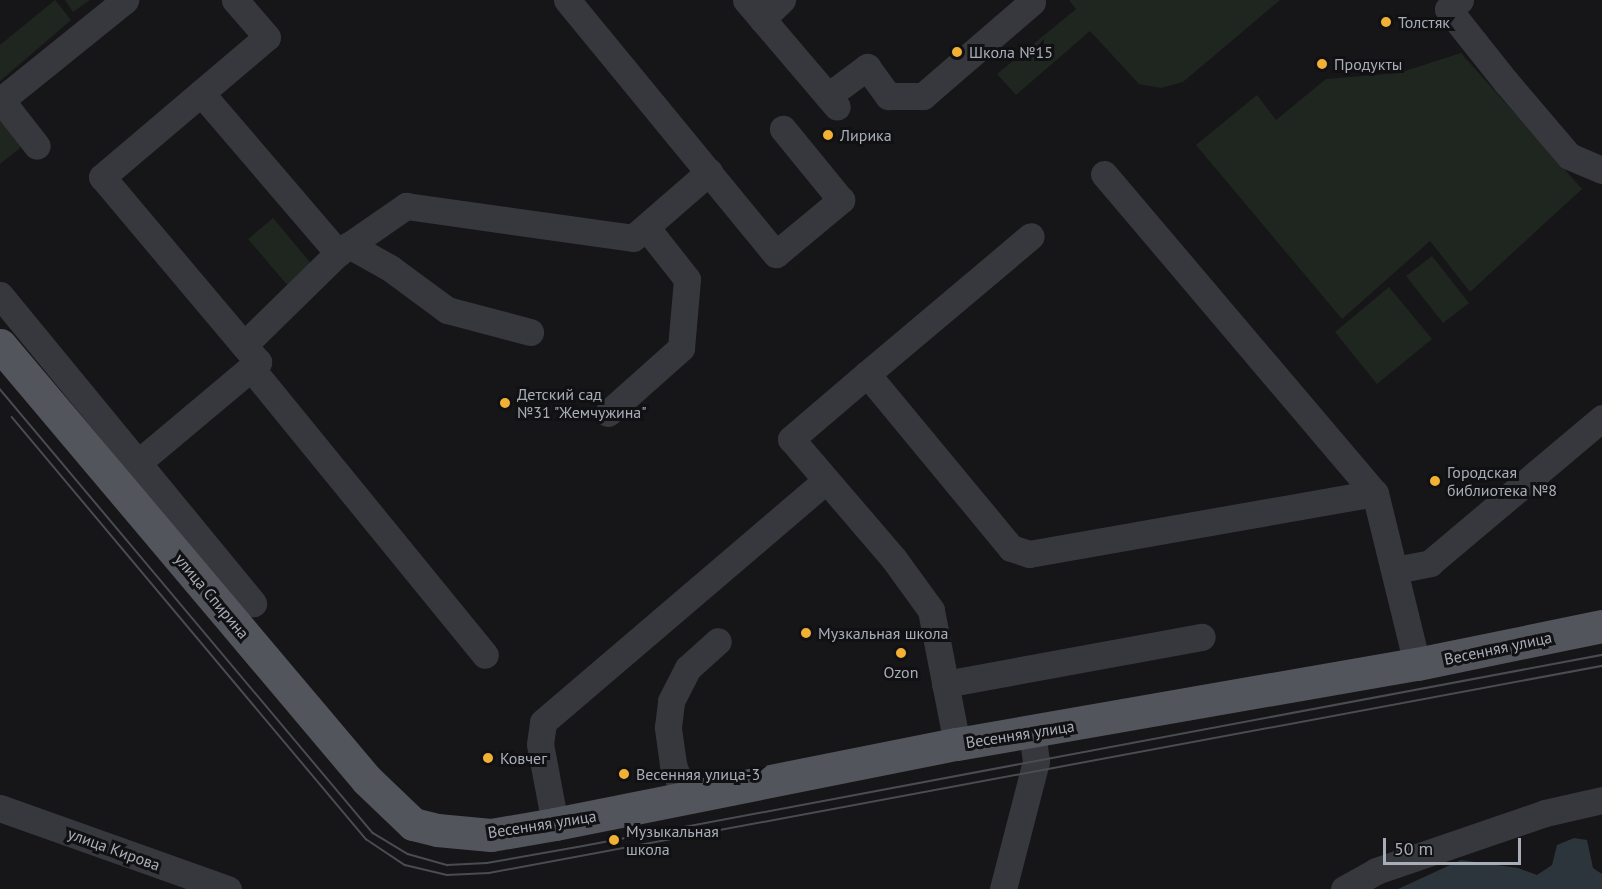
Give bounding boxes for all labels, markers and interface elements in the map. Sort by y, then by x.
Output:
place label: Толстяк [1398,12,1450,32]
marker: Толстяк [1379,15,1393,29]
place label: Школа №15 [969,42,1053,62]
marker: Школа №15 [950,45,964,59]
place label: Продукты [1334,54,1402,74]
marker: Продукты [1315,57,1329,71]
place label: Лирика [840,125,892,145]
marker: Лирика [821,128,835,142]
place label: Детский сад №31 "Жемчужина" [517,384,648,422]
marker: Детский сад №31 "Жемчужина" [498,396,512,410]
place label: Городская библиотека №8 [1447,462,1557,500]
marker: Городская библиотека №8 [1428,474,1442,488]
street label: улица Спирина [171,549,253,643]
place label: Музкальная школа [818,623,948,643]
marker: Музкальная школа [799,626,813,640]
street label: Весенняя улица [1442,627,1554,669]
marker: Ozon [894,646,908,660]
place label: Ozon [884,662,918,682]
street label: Весенняя улица [964,716,1076,752]
place label: Ковчег [500,748,547,768]
marker: Ковчег [481,751,495,765]
place label: Весенняя улица-3 [636,764,760,784]
marker: Весенняя улица-3 [617,767,631,781]
street label: Весенняя улица [486,806,598,842]
place label: Музыкальная школа [626,821,719,859]
street label: улица Кирова [65,823,163,875]
scale bar [1386,826,1524,864]
marker: Музыкальная школа [607,833,621,847]
text: 50 m [1394,837,1433,860]

